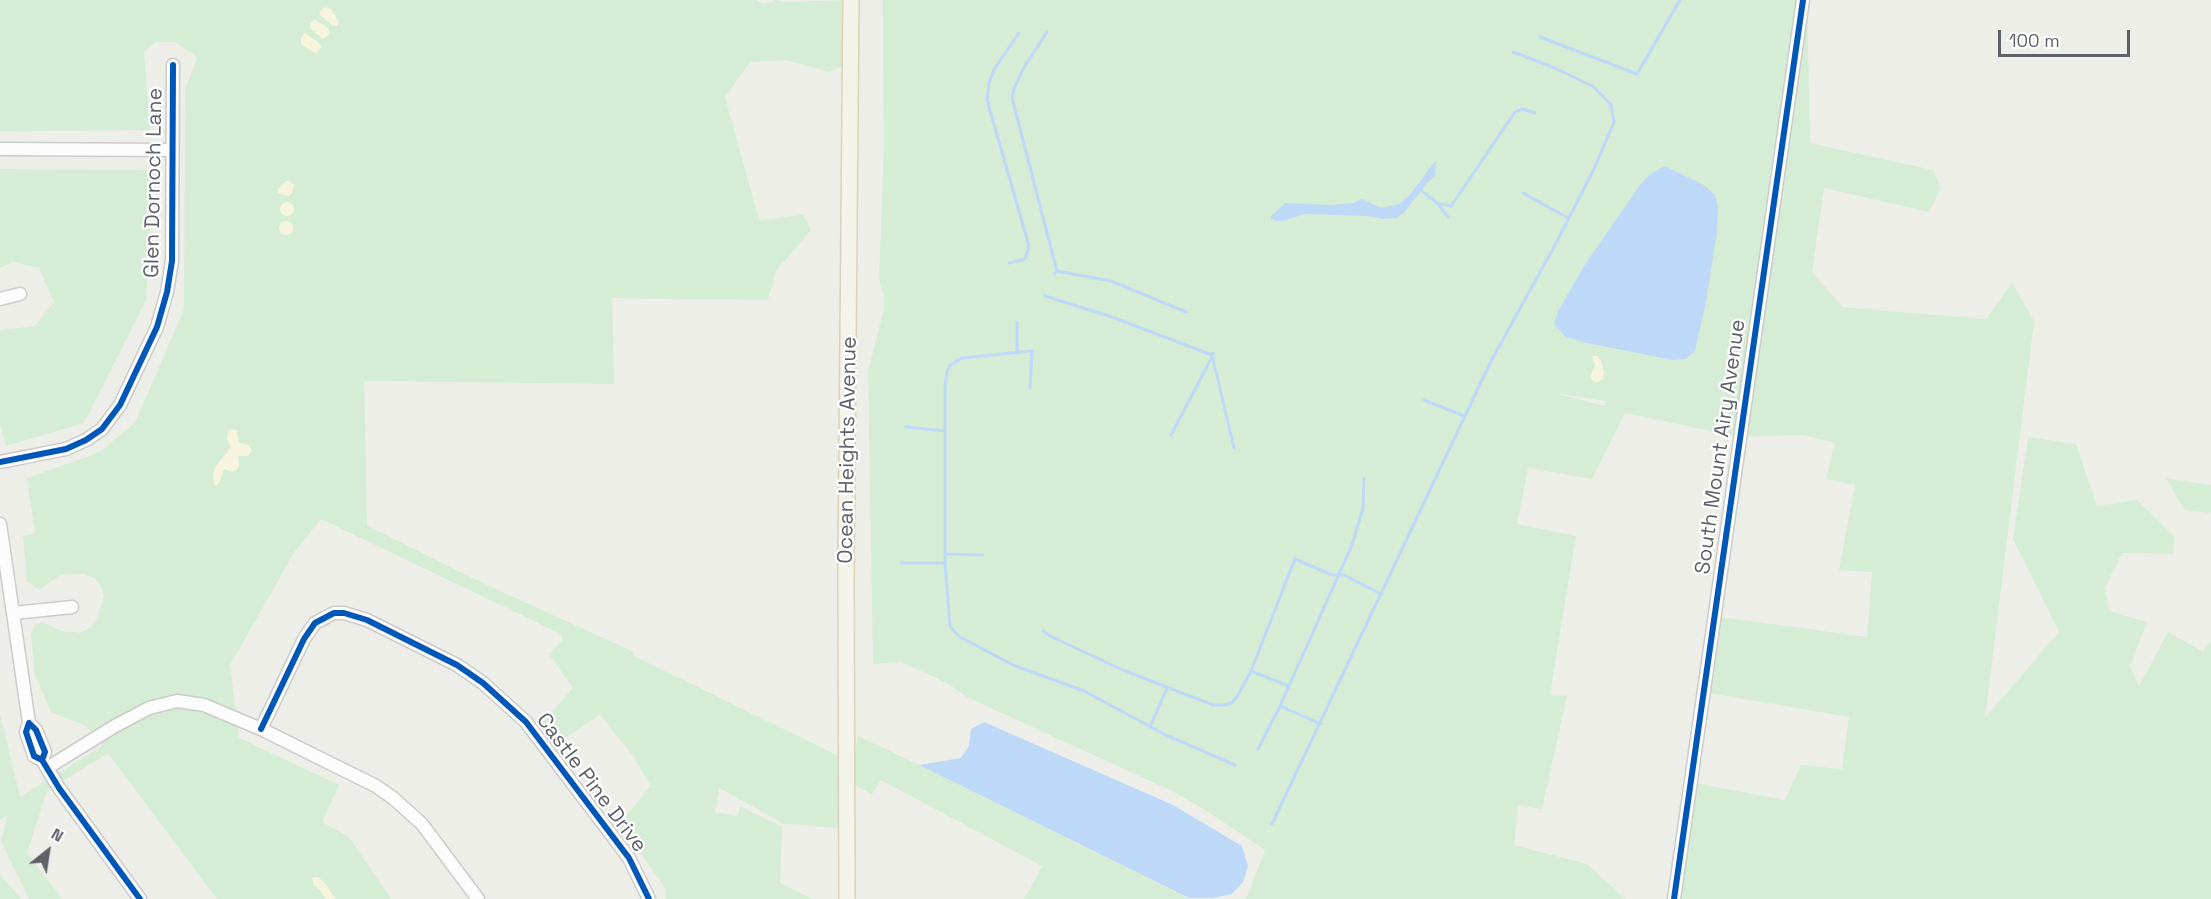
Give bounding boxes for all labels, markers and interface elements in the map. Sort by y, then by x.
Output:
scale bar [2001,18,2133,56]
text: 100 m [2009,29,2060,52]
street label: Glen Dornoch Lane [140,88,168,278]
street label: South Mount Airy Avenue [1691,318,1751,576]
street label: Ocean Heights Avenue [833,336,863,564]
street label: Castle Pine Drive [530,708,652,858]
north arrow [18,821,78,881]
text: N [47,823,67,847]

